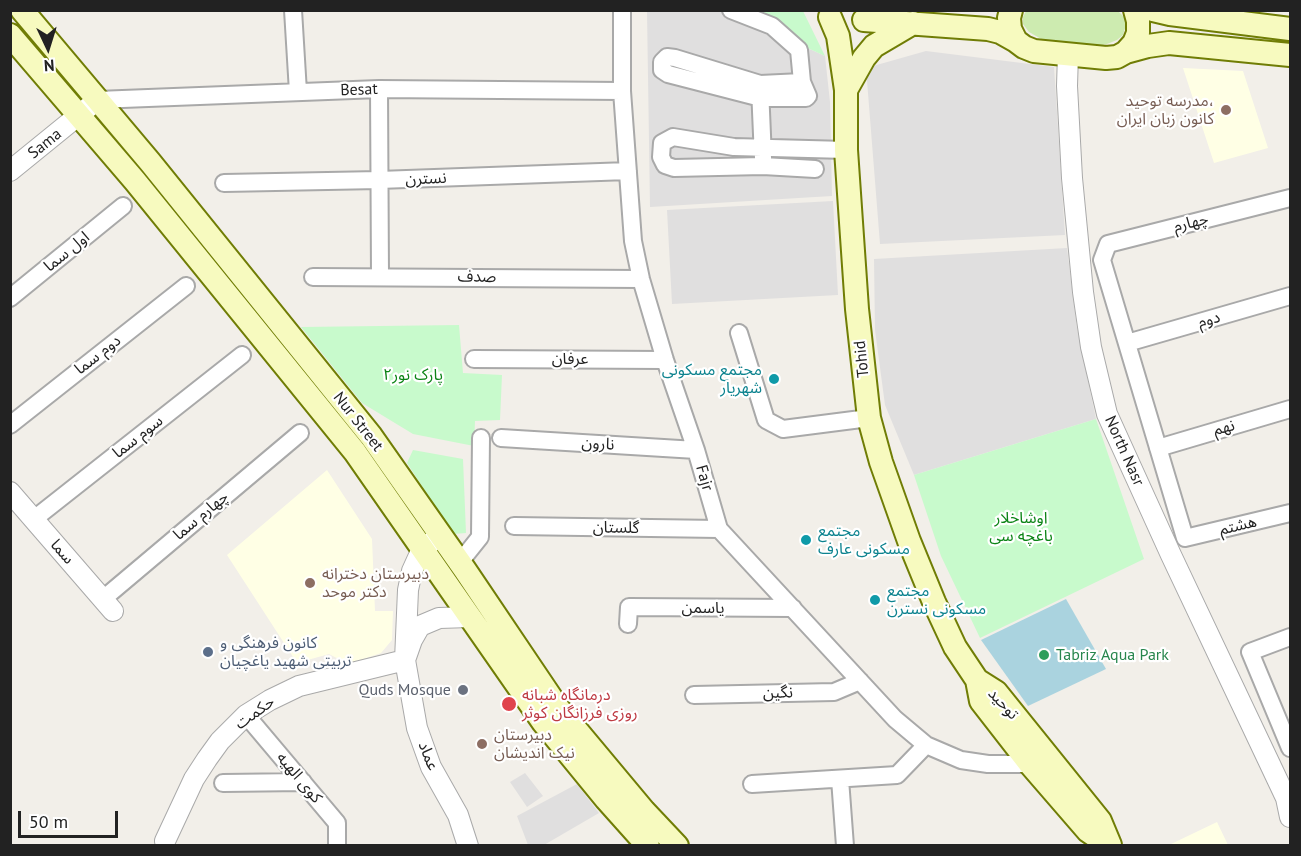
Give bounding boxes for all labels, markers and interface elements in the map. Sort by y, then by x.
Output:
north arrow [18,18,78,78]
text: N [43,56,55,76]
street label: Besat [340,80,378,100]
place label: مدرسه توحید، کانون زبان ایران [1117,91,1214,129]
marker: مدرسه توحید، کانون زبان ایران [1219,103,1233,117]
street label: Sama [24,125,66,163]
street label: نسترن [405,169,447,189]
street label: چهارم [1172,209,1210,237]
street label: اول سما [40,228,94,276]
street label: صدف [457,267,497,287]
street label: دوم [1196,308,1222,332]
street label: دوم سما [71,331,125,379]
street label: Tohid [851,340,873,378]
street label: عرفان [552,349,588,369]
place label: مجتمع مسکونی شهریار [662,360,762,398]
park label: پارک نور۲ [383,365,443,385]
marker: مجتمع مسکونی شهریار [767,372,781,386]
street label: Nur Street [329,389,387,455]
street label: سوم سما [109,411,167,463]
street label: North Nasr [1100,413,1148,489]
street label: نهم [1211,416,1237,440]
street label: نارون [581,433,615,455]
street label: Fajr [691,463,717,493]
street label: چهارم سما [170,487,232,545]
park label: اوشاخلار باغچه سی [989,508,1053,546]
street label: هشتم [1217,512,1259,540]
street label: گلستان [593,518,639,538]
place label: مجتمع مسکونی عارف [818,521,910,559]
marker: مجتمع مسکونی عارف [799,533,813,547]
street label: سما [46,536,78,568]
place label: دبیرستان دخترانه دکتر موحد [322,564,429,602]
marker: دبیرستان دخترانه دکتر موحد [303,576,317,590]
place label: مجتمع مسکونی نسترن [887,581,986,619]
marker: مجتمع مسکونی نسترن [868,593,882,607]
street label: یاسمن [682,598,724,618]
place label: کانون فرهنگی و تربیتی شهید یاغچیان [220,633,352,671]
marker: کانون فرهنگی و تربیتی شهید یاغچیان [201,645,215,659]
place label: Tabriz Aqua Park [1056,645,1169,665]
marker: Tabriz Aqua Park [1037,648,1051,662]
place label: Quds Mosque [359,680,451,700]
marker: Quds Mosque [456,683,470,697]
street label: نگین [763,683,793,703]
street label: توحید [984,684,1022,724]
place label: درمانگاه شبانه روزی فرزانگان کوثر [522,685,638,723]
street label: حکمت [231,692,279,734]
marker: درمانگاه شبانه روزی فرزانگان کوثر [500,695,518,713]
place label: دبیرستان نیک اندیشان [494,725,575,763]
marker: دبیرستان نیک اندیشان [475,737,489,751]
street label: عماد [414,739,442,773]
street label: کوی الهیه [272,749,326,807]
scale bar [21,799,122,837]
text: 50 m [29,810,68,833]

